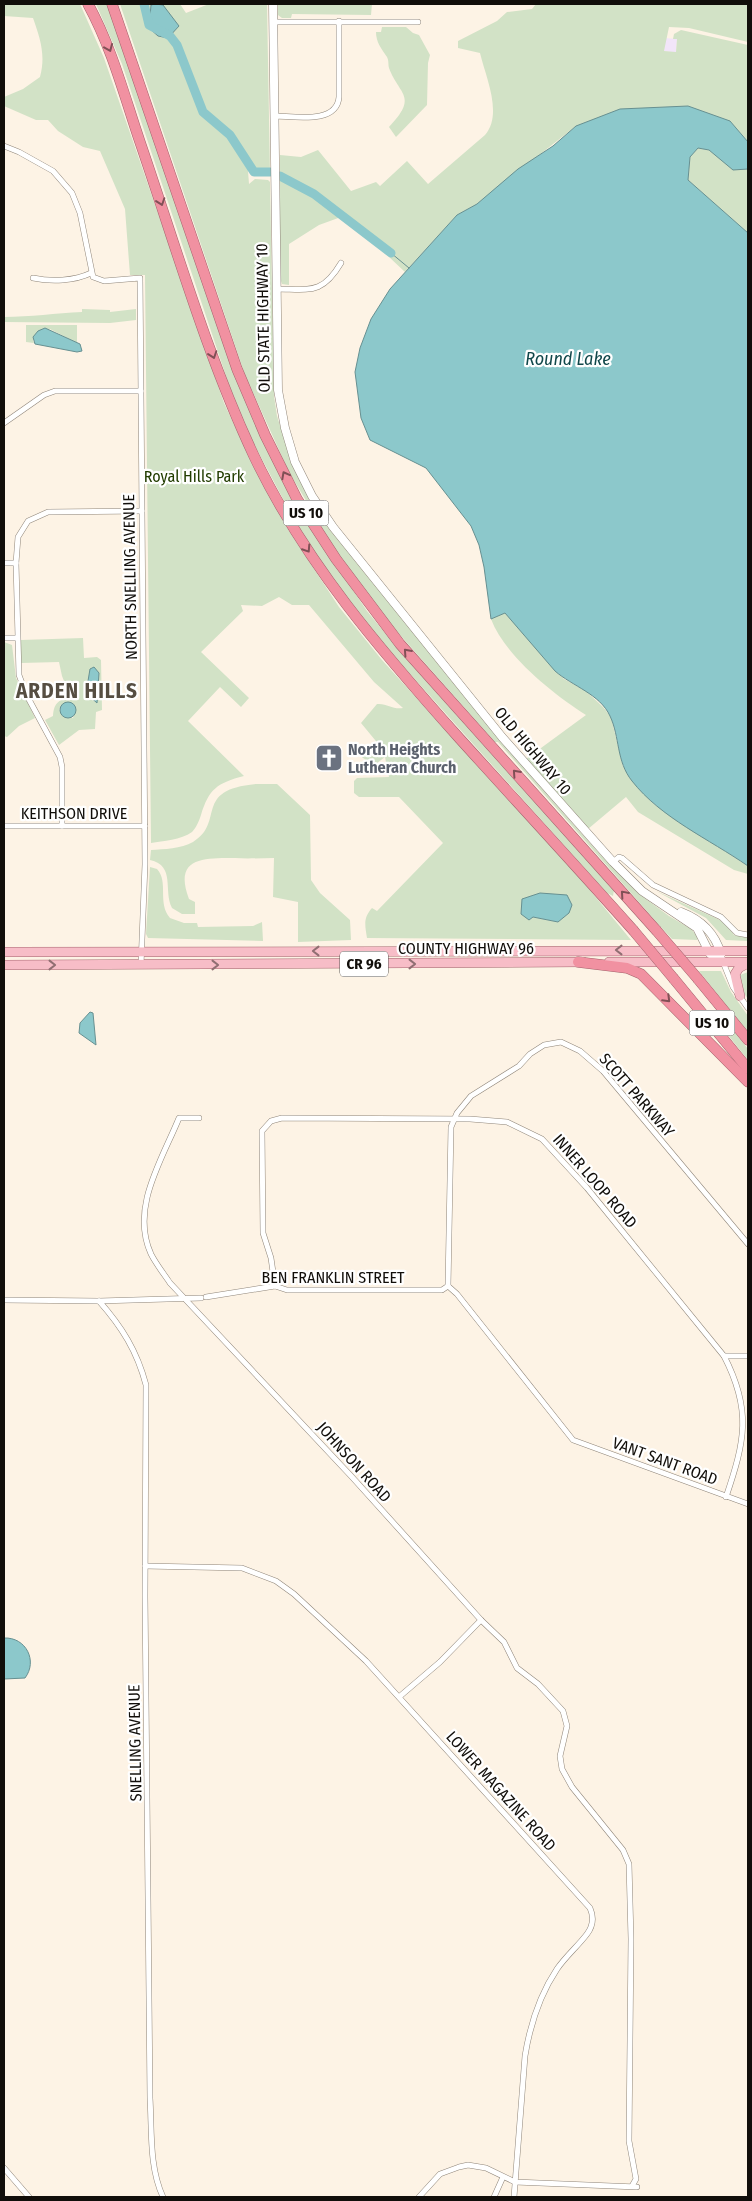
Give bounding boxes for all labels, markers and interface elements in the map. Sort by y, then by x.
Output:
one-way arrow [103,43,113,52]
one-way arrow [155,197,165,205]
street label: OLD STATE HIGHWAY 10 [252,243,274,393]
water label: Round Lake [525,348,611,370]
one-way arrow [208,351,218,359]
park label: Royal Hills Park [144,467,245,486]
one-way arrow [281,472,291,481]
street label: NORTH SNELLING AVENUE [119,494,141,660]
road number: US 10 [284,500,328,526]
one-way arrow [300,543,310,552]
one-way arrow [404,648,413,657]
district label: ARDEN HILLS [15,678,138,704]
street label: OLD HIGHWAY 10 [491,703,575,799]
place label: North Heights Lutheran Church [348,740,456,777]
church icon: North Heights Lutheran Church [314,743,344,773]
one-way arrow [513,769,522,778]
street label: KEITHSON DRIVE [21,804,127,823]
one-way arrow [621,890,630,899]
street label: COUNTY HIGHWAY 96 [398,939,534,958]
one-way arrow [614,945,622,955]
one-way arrow [312,946,320,956]
road number: CR 96 [340,952,388,976]
one-way arrow [409,959,417,969]
one-way arrow [49,960,57,970]
one-way arrow [212,960,219,970]
one-way arrow [661,993,670,1002]
road number: US 10 [690,1010,734,1036]
street label: SCOTT PARKWAY [596,1049,678,1141]
street label: INNER LOOP ROAD [549,1130,641,1232]
street label: BEN FRANKLIN STREET [262,1268,405,1287]
street label: JOHNSON ROAD [313,1418,395,1506]
street label: VANT SANT ROAD [610,1433,720,1489]
street label: SNELLING AVENUE [124,1685,146,1801]
street label: LOWER MAGAZINE ROAD [442,1727,560,1855]

